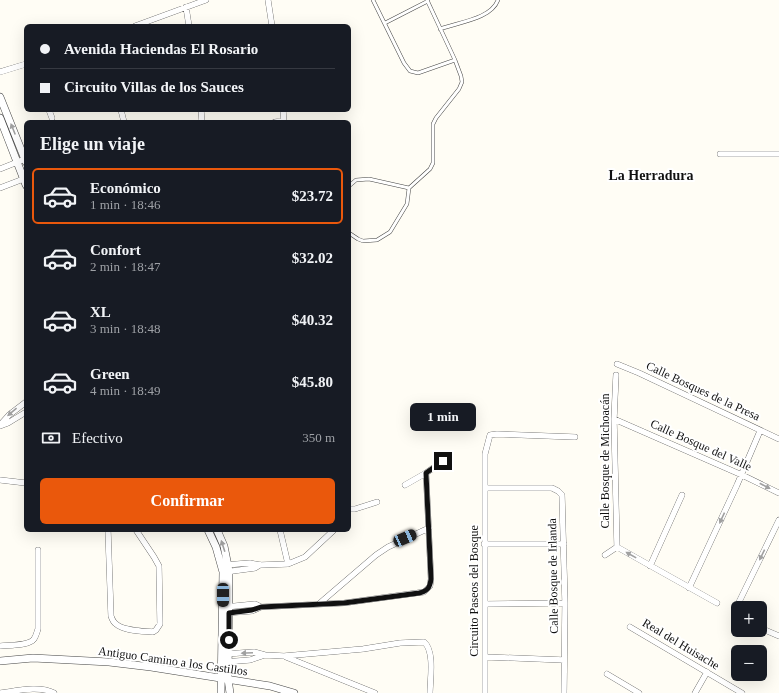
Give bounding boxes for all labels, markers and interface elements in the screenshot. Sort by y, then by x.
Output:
text: Avenida Haciendas El Rosario [64,41,258,57]
text: Circuito Villas de los Sauces [64,79,244,95]
one-way arrow [10,124,16,135]
text: Elige un viaje [40,134,145,154]
district label: La Herradura [608,168,694,183]
icon: car [42,178,78,214]
text: Económico [90,180,161,196]
text: $23.72 [292,188,333,204]
text: 1 min · 18:46 [90,197,160,212]
icon: car [42,240,78,276]
text: Confort [90,242,141,258]
text: $32.02 [292,250,333,266]
text: 2 min · 18:47 [90,259,160,274]
icon: car [42,302,78,338]
text: XL [90,304,111,320]
text: $40.32 [292,312,333,328]
text: 3 min · 18:48 [90,321,160,336]
street label: Calle Bosques de la Presa [644,358,763,424]
icon: car [42,364,78,400]
text: Green [90,366,130,382]
text: $45.80 [292,374,333,390]
text: 4 min · 18:49 [90,383,160,398]
street label: Calle Bosque de Michoacán [598,394,612,528]
callout: 1 min [410,403,476,431]
one-way arrow [7,408,17,417]
text: 1 min [427,409,459,424]
street label: Calle Bosque del Valle [648,416,754,474]
icon: cash [40,427,62,449]
text: Efectivo [72,430,123,446]
text: 350 m [302,430,335,445]
route end [434,452,452,470]
button: Confirmar [40,478,335,524]
one-way arrow [759,483,771,489]
one-way arrow [719,512,725,523]
street label: Calle Bosque de Irlanda [545,517,561,634]
street label: Circuito Paseos del Bosque [467,525,481,657]
car [392,528,418,548]
one-way arrow [220,539,226,551]
one-way arrow [759,549,765,561]
one-way arrow [625,551,637,558]
car [217,583,229,607]
map controls [731,601,767,681]
button: + [731,601,767,637]
street label: Real del Huisache [640,616,722,672]
route start [220,631,238,649]
street label: Antiguo Camino a los Castillos [97,644,249,678]
button: − [731,645,767,681]
one-way arrow [240,650,253,656]

